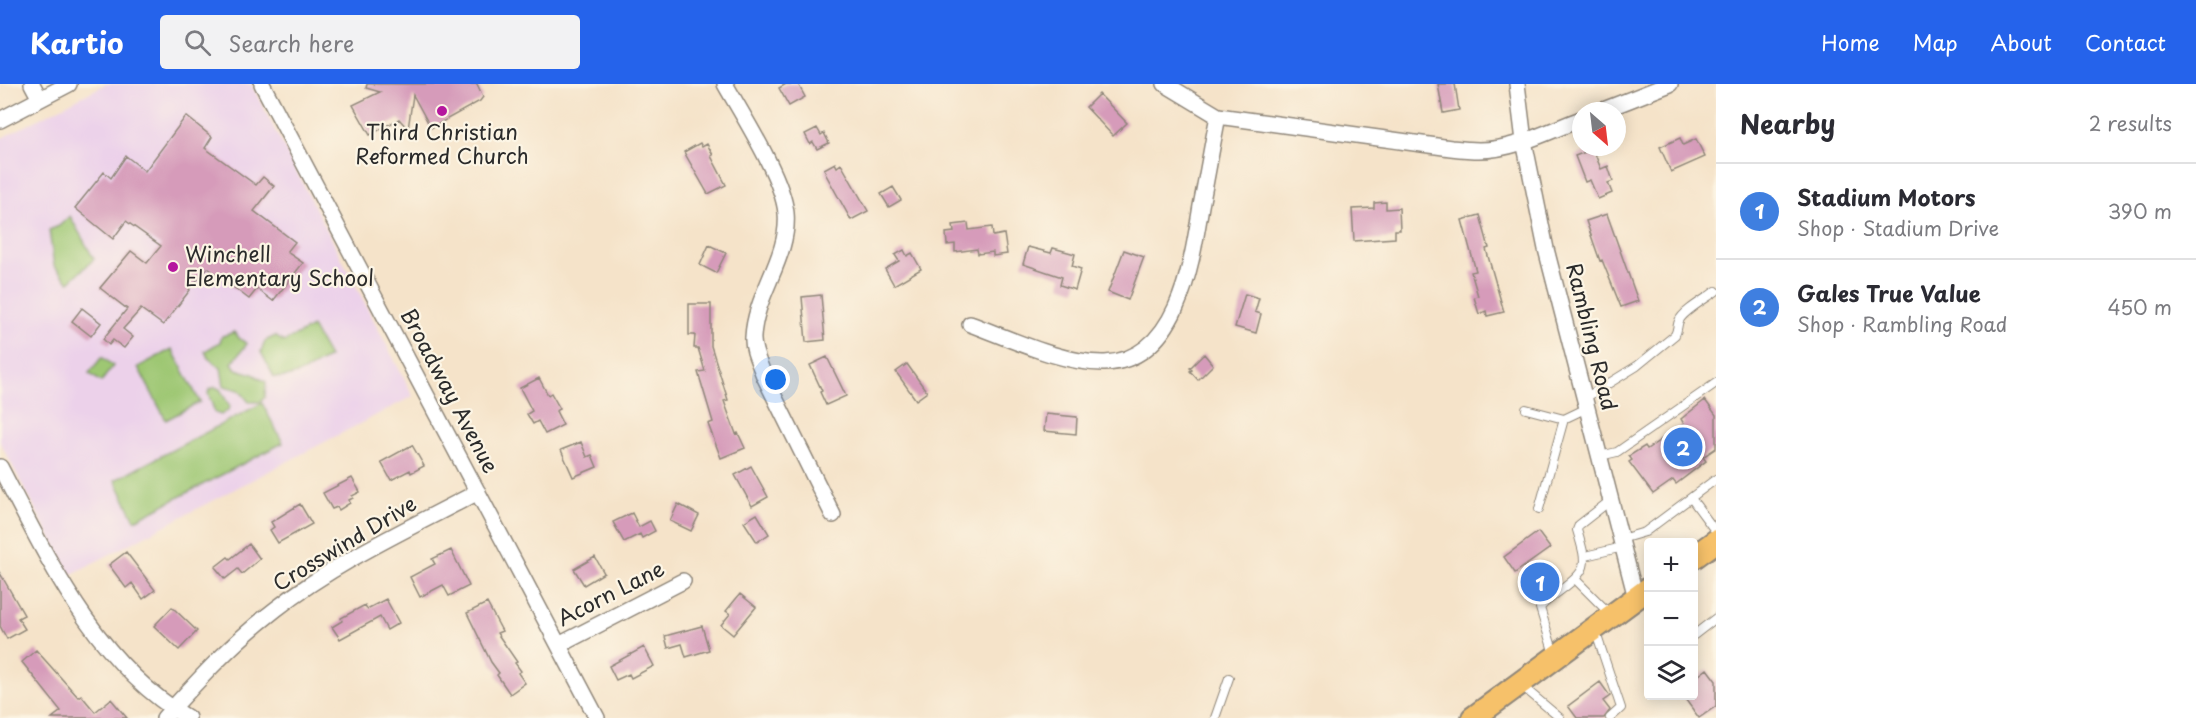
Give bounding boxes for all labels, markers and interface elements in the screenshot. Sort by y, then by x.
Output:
search box [160,15,580,69]
text: Kartio [30,21,124,64]
icon: search [181,26,214,59]
text: Search here [229,26,354,59]
text: Home [1821,26,1880,58]
text: Map [1913,26,1958,58]
text: About [1991,26,2052,58]
text: Contact [2085,26,2166,58]
north arrow [1572,102,1626,156]
marker: Third Christian Reformed Church [435,104,449,118]
text: Nearby [1740,104,1835,143]
text: 2 results [2089,108,2172,138]
place label: Third Christian Reformed Church [355,115,529,171]
text: Stadium Motors [1797,180,1976,213]
text: 1 [1755,196,1764,226]
text: 390 m [2108,196,2172,226]
text: Shop · Stadium Drive [1797,213,1999,243]
place label: Winchell Elementary School [185,237,374,293]
street label: Rambling Road [1559,259,1627,414]
marker: Winchell Elementary School [166,260,180,274]
text: Gales True Value [1797,276,1981,309]
text: 2 [1752,292,1767,322]
text: 450 m [2107,292,2172,322]
street label: Broadway Avenue [394,302,508,478]
text: Shop · Rambling Road [1797,309,2008,339]
your location [761,365,790,394]
pin: 2 [1664,424,1702,470]
street label: Crosswind Drive [266,487,422,598]
map controls [1644,538,1698,700]
button: + [1644,538,1698,592]
street label: Acorn Lane [551,551,669,633]
pin: 1 [1520,560,1560,604]
button: − [1644,592,1698,646]
button: layers [1644,646,1698,700]

